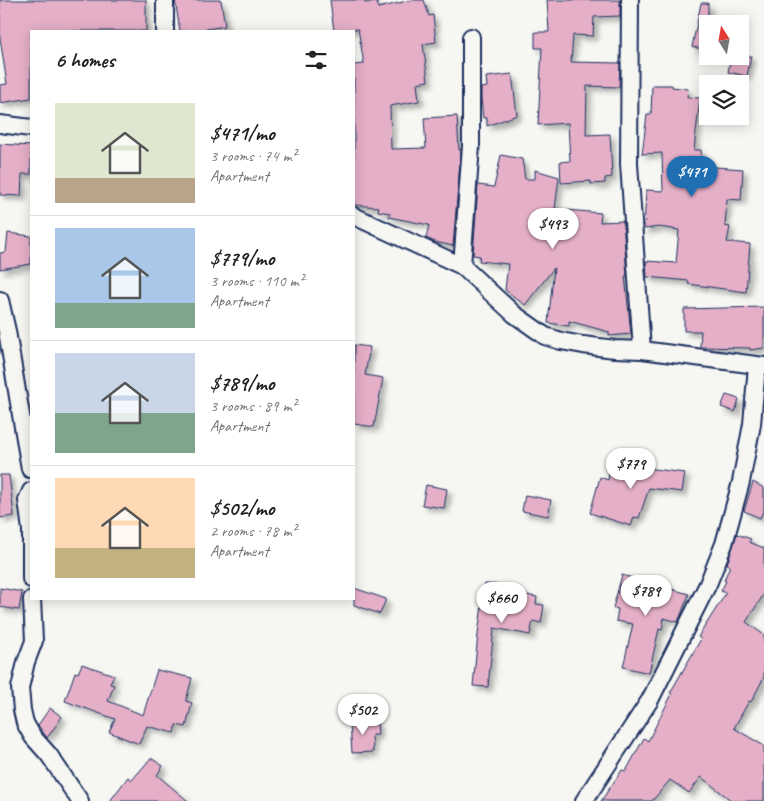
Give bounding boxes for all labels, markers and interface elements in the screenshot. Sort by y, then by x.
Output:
north arrow [699,15,749,65]
map controls [699,15,749,125]
icon: filters [302,46,330,74]
text: 6 homes [55,47,115,73]
button: layers [699,75,749,125]
text: $471/mo [210,120,275,146]
icon: home [95,123,155,183]
text: 3 rooms · 74 m² [210,146,296,166]
pin: $471 [662,156,722,198]
text: $471 [678,162,706,182]
text: Apartment [210,166,269,186]
pin: $493 [523,208,583,250]
text: $493 [539,214,567,234]
text: $779/mo [210,245,274,271]
icon: home [95,248,155,308]
text: 3 rooms · 110 m² [210,271,304,291]
text: Apartment [210,291,269,311]
text: $789/mo [210,370,274,396]
icon: home [95,373,155,433]
text: 3 rooms · 89 m² [210,396,296,416]
text: Apartment [210,416,269,436]
pin: $779 [601,448,661,490]
text: $779 [617,454,645,474]
text: $502/mo [210,495,274,521]
icon: home [95,498,155,558]
text: 2 rooms · 78 m² [210,521,296,541]
text: Apartment [210,541,269,561]
pin: $789 [616,574,676,617]
text: $789 [632,581,660,601]
pin: $660 [472,582,532,624]
text: $660 [487,588,517,608]
pin: $502 [333,694,393,736]
text: $502 [349,700,377,720]

